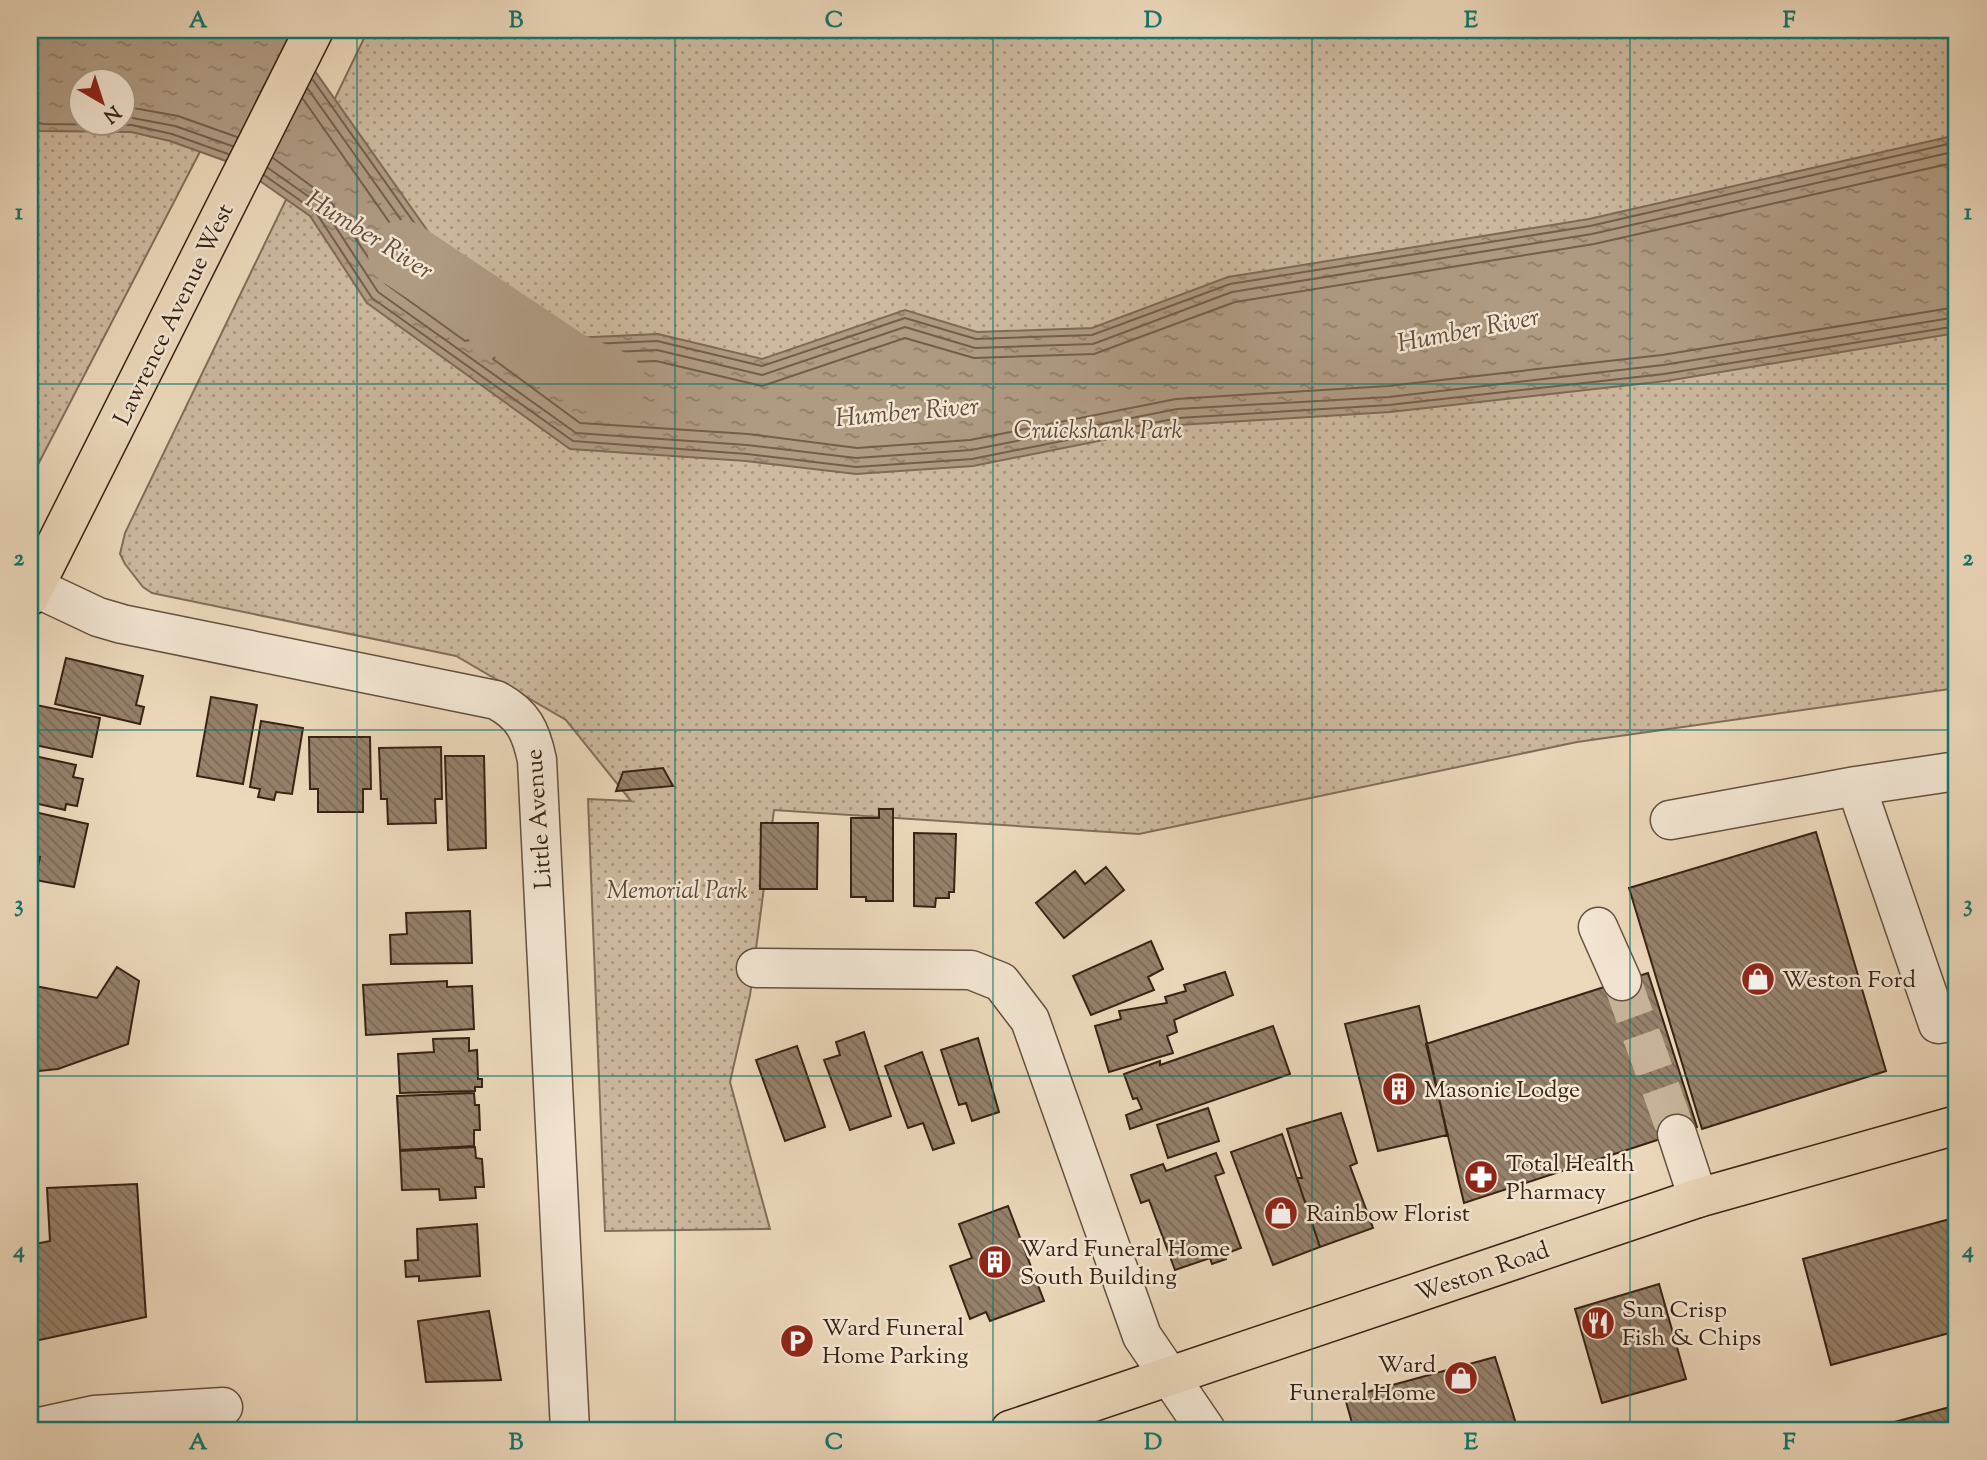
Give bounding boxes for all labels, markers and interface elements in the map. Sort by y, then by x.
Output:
text: A [189,5,208,38]
text: B [509,5,524,38]
text: C [825,5,843,38]
text: D [1144,5,1162,38]
text: E [1464,5,1478,38]
text: F [1783,5,1796,38]
north arrow [66,66,136,136]
text: N [97,98,126,129]
water label: Humber River [298,182,440,290]
text: 1 [15,197,23,230]
text: 1 [1964,197,1972,230]
street label: Lawrence Avenue West [106,198,243,431]
water label: Humber River [1394,300,1543,363]
water label: Humber River [834,389,981,438]
park label: Cruickshank Park [1014,415,1182,449]
text: 2 [14,543,25,576]
text: 2 [1963,543,1974,576]
street label: Little Avenue [518,748,562,890]
park label: Memorial Park [606,875,748,909]
text: 3 [14,889,24,922]
text: 3 [1963,889,1973,922]
shop icon: Weston Ford [1739,960,1777,998]
place label: Weston Ford [1782,964,1917,998]
building icon: Masonic Lodge [1380,1070,1418,1108]
place label: Masonic Lodge [1424,1074,1580,1108]
place label: Total Health Pharmacy [1506,1148,1635,1210]
pharmacy icon: Total Health Pharmacy [1462,1158,1500,1196]
shop icon: Rainbow Florist [1262,1194,1300,1232]
place label: Rainbow Florist [1306,1198,1470,1232]
place label: Ward Funeral Home South Building [1020,1233,1230,1295]
street label: Weston Road [1411,1234,1555,1312]
text: 4 [12,1235,25,1268]
text: 4 [1961,1235,1974,1268]
building icon: Ward Funeral Home South Building [976,1243,1014,1281]
place label: Sun Crisp Fish & Chips [1622,1294,1761,1356]
restaurant icon: Sun Crisp Fish & Chips [1579,1304,1617,1342]
place label: Ward Funeral Home Parking [822,1312,969,1374]
parking icon: Ward Funeral Home Parking [778,1322,816,1360]
place label: Ward Funeral Home [1289,1349,1436,1411]
shop icon: Ward Funeral Home [1442,1359,1480,1397]
text: A [189,1427,208,1460]
text: B [509,1427,524,1460]
text: C [825,1427,843,1460]
text: D [1144,1427,1162,1460]
text: E [1464,1427,1478,1460]
text: F [1783,1427,1796,1460]

